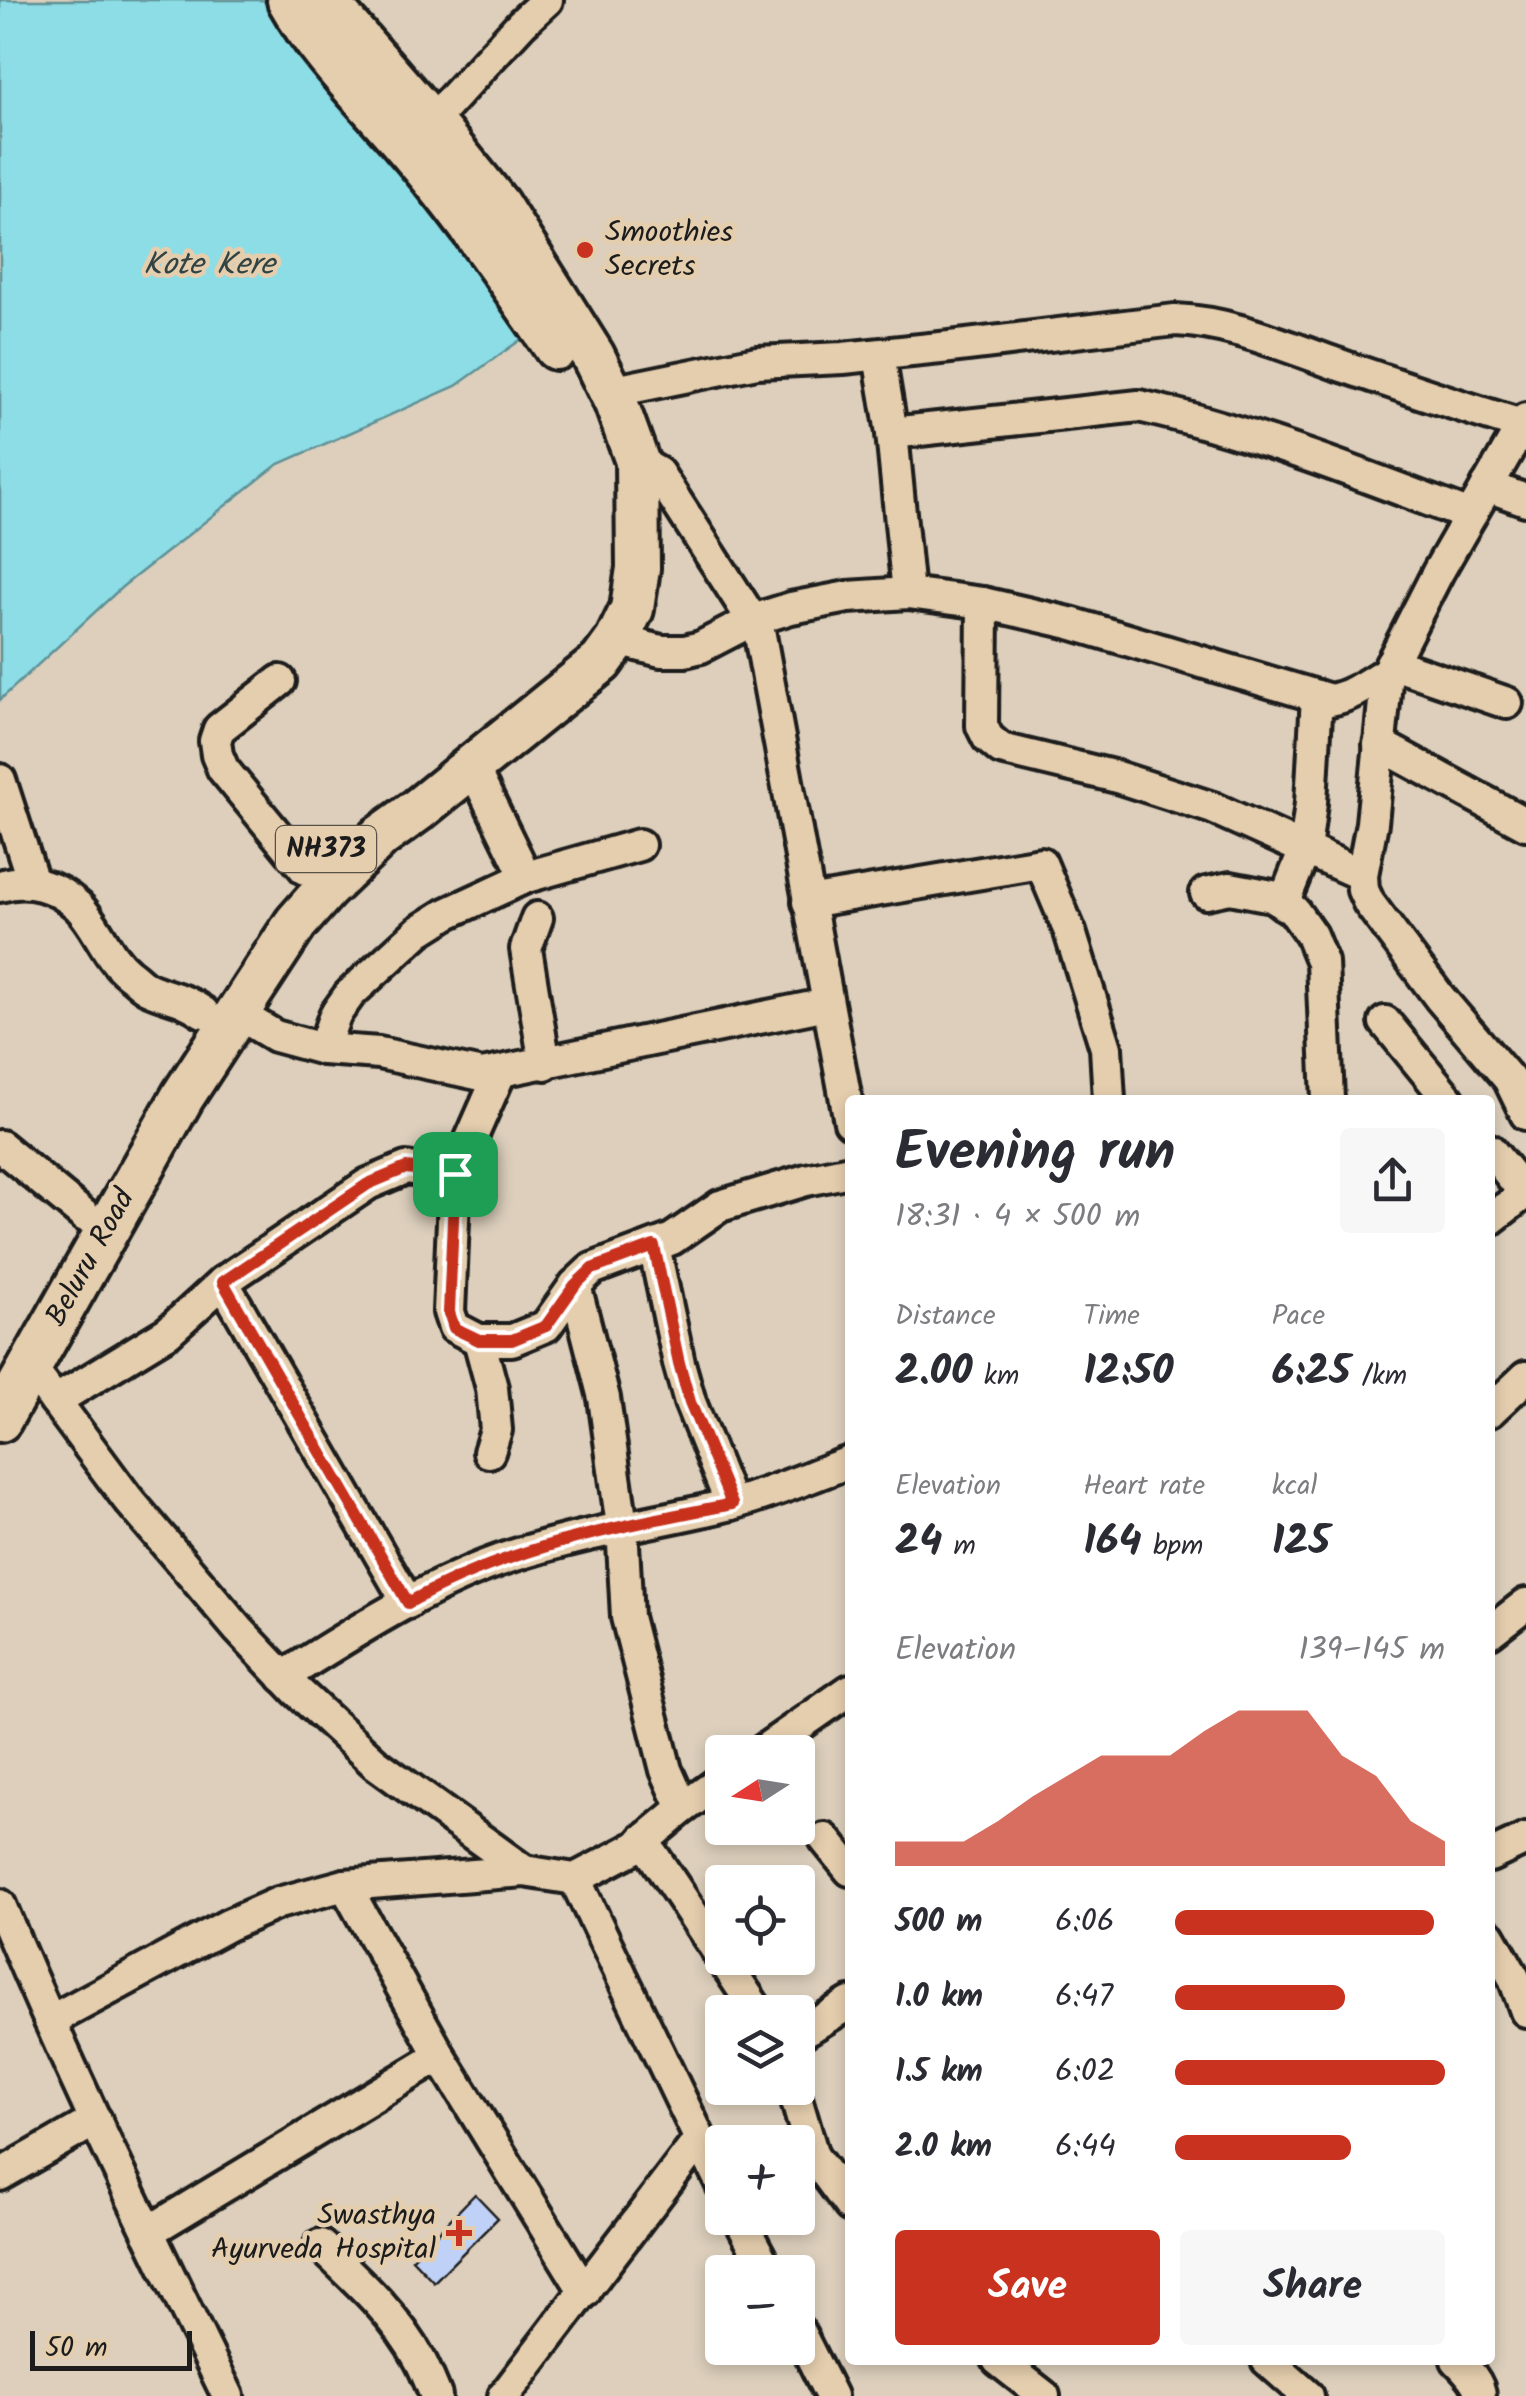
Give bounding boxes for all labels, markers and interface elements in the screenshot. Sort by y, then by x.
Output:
place label: Smoothies Secrets [605,209,733,291]
marker: Smoothies Secrets [574,239,596,261]
water label: Kote Kere [143,240,277,291]
road number: NH373 [276,826,376,872]
text: Evening run [895,1111,1175,1198]
button: share [1340,1128,1445,1233]
pin [413,1132,498,1217]
icon: arrive [428,1147,483,1202]
street label: Beluru Road [33,1179,149,1336]
text: 18:31 · 4 × 500 m [895,1192,1140,1243]
text: Distance [895,1294,996,1339]
text: Time [1083,1294,1140,1339]
text: Pace [1272,1294,1325,1339]
text: 2.00 [895,1339,973,1406]
text: 12:50 [1083,1339,1174,1406]
text: 6:25 [1272,1339,1351,1406]
text: km [973,1354,1019,1399]
text: /km [1351,1354,1407,1399]
text: Elevation [895,1464,1001,1509]
text: Heart rate [1083,1464,1205,1509]
text: kcal [1272,1464,1317,1509]
text: 24 [895,1509,942,1576]
text: 164 [1083,1509,1142,1576]
text: 125 [1272,1509,1330,1576]
text: m [942,1524,976,1569]
text: bpm [1142,1524,1203,1569]
text: Elevation [895,1625,1016,1676]
text: 139–145 m [1298,1625,1445,1676]
north arrow [705,1735,815,1845]
map controls [705,1735,815,2365]
button: locate [705,1865,815,1975]
text: 500 m [895,1897,983,1948]
text: 6:06 [1055,1897,1114,1948]
text: 1.0 km [895,1972,983,2023]
text: 6:47 [1055,1972,1113,2023]
button: layers [705,1995,815,2105]
text: 1.5 km [895,2047,983,2098]
text: 6:02 [1055,2047,1115,2098]
text: 2.0 km [895,2122,992,2173]
text: 6:44 [1055,2122,1116,2173]
button: + [705,2125,815,2235]
place label: Swasthya Ayurveda Hospital [211,2192,436,2274]
marker: Swasthya Ayurveda Hospital [446,2220,472,2246]
button: Save [895,2230,1160,2345]
button: Share [1180,2230,1445,2345]
button: − [705,2255,815,2365]
scale bar [30,2326,192,2370]
text: 50 m [45,2326,108,2371]

